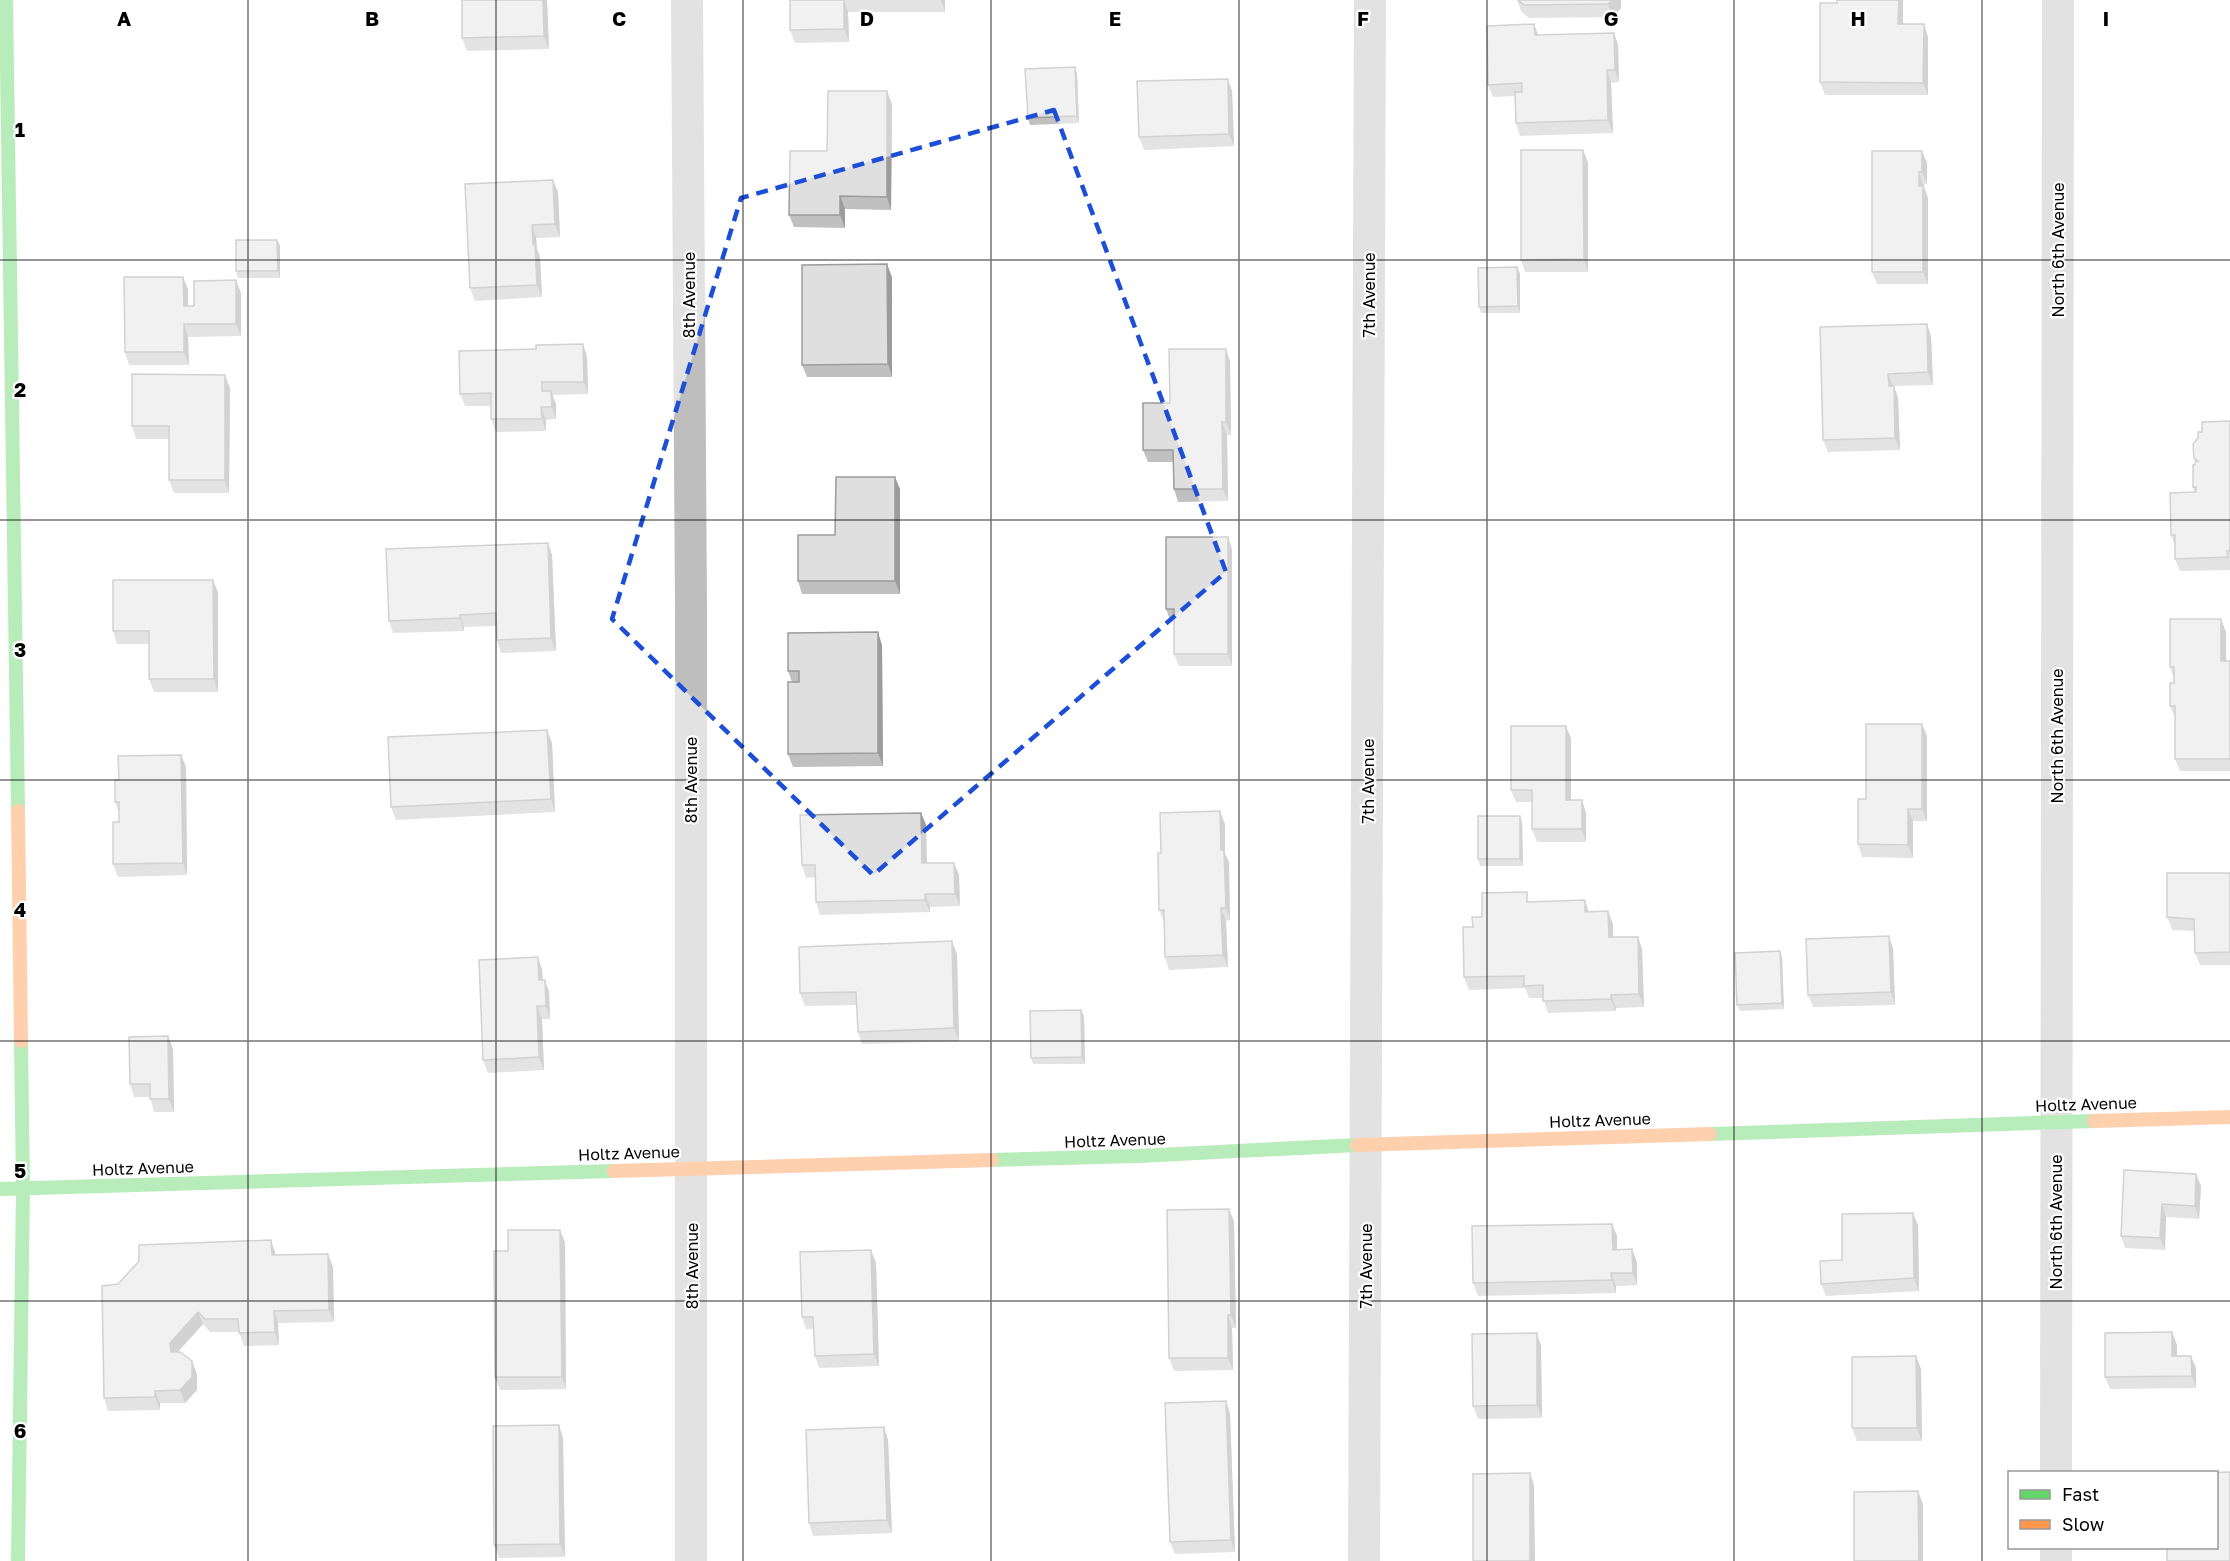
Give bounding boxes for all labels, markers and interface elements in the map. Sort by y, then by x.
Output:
text: A [117,6,131,30]
text: B [365,6,379,30]
text: C [612,6,626,30]
text: D [860,6,874,30]
text: E [1109,6,1121,30]
text: F [1357,6,1369,30]
text: G [1604,6,1618,30]
text: H [1850,6,1866,30]
text: I [2103,6,2109,30]
text: 1 [15,117,25,141]
street label: North 6th Avenue [2048,183,2068,317]
street label: 8th Avenue [679,252,699,338]
street label: 7th Avenue [1359,252,1379,338]
text: 2 [14,377,26,401]
text: 3 [14,637,26,661]
street label: North 6th Avenue [2047,669,2067,803]
street label: 8th Avenue [681,737,701,823]
street label: 7th Avenue [1358,738,1378,824]
text: 4 [14,897,26,921]
street label: Holtz Avenue [2035,1092,2137,1116]
street label: Holtz Avenue [1549,1108,1651,1132]
street label: Holtz Avenue [1064,1128,1166,1152]
street label: Holtz Avenue [578,1141,680,1165]
street label: North 6th Avenue [2046,1155,2066,1289]
street label: Holtz Avenue [92,1156,194,1180]
text: 5 [14,1158,26,1182]
street label: 8th Avenue [682,1223,702,1309]
street label: 7th Avenue [1356,1223,1376,1309]
text: 6 [14,1418,26,1442]
legend [2008,1471,2218,1549]
text: Fast [2062,1483,2099,1505]
text: Slow [2062,1513,2105,1535]

